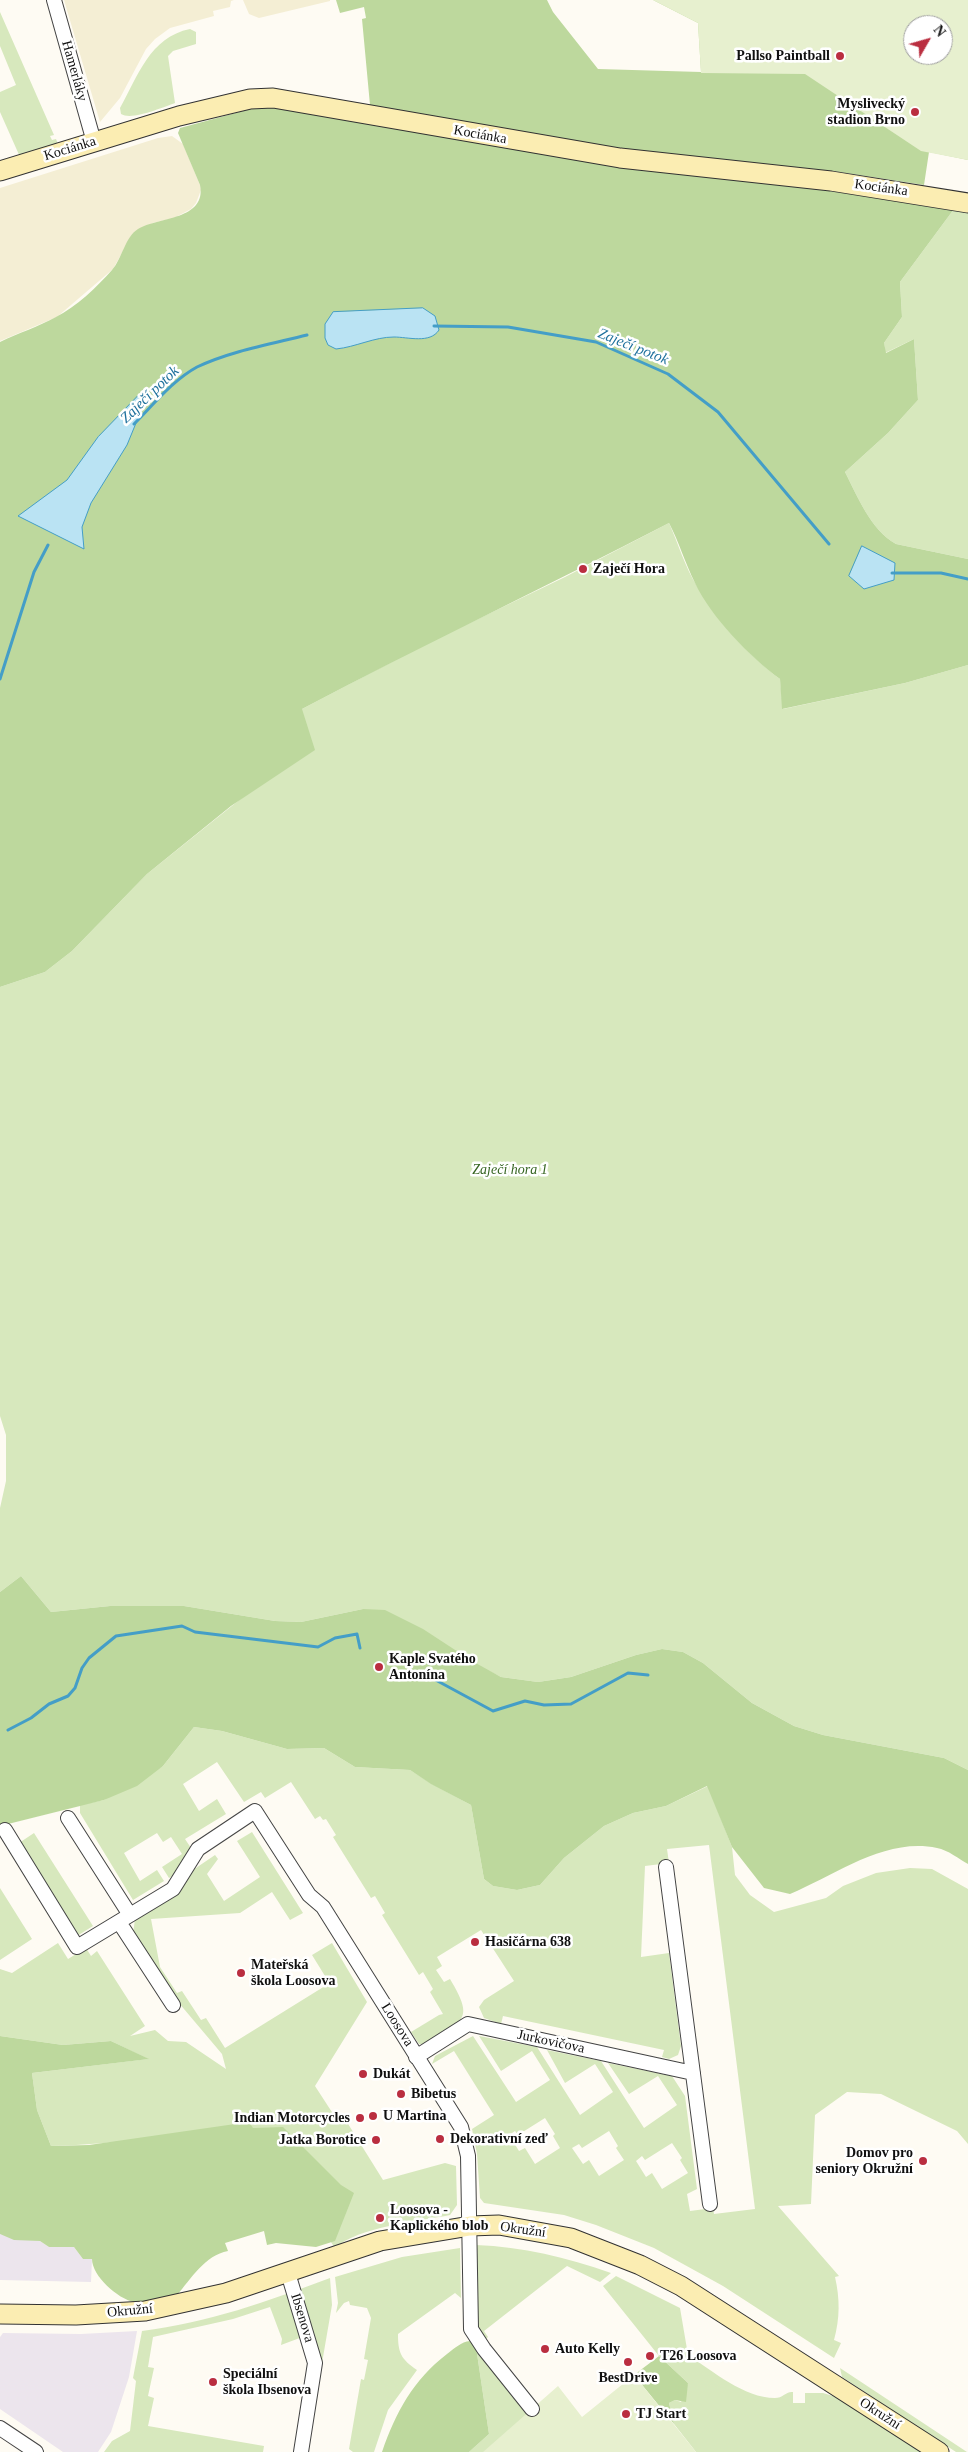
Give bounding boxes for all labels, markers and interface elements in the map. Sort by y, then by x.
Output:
north arrow [903,15,953,65]
text: N [930,22,948,40]
street label: Hamerláky [57,39,91,103]
place label: Pallso Paintball [736,48,830,64]
marker: Pallso Paintball [834,50,846,62]
place label: Myslivecký stadion Brno [828,96,905,128]
marker: Myslivecký stadion Brno [909,106,921,118]
street label: Kociánka [452,122,508,148]
street label: Kociánka [42,133,98,165]
street label: Kociánka [853,176,909,200]
water label: Zaječí potok [595,325,671,369]
water label: Zaječí potok [117,363,183,427]
place label: Zaječí Hora [593,561,665,577]
marker: Zaječí Hora [577,563,589,575]
park label: Zaječí hora 1 [472,1162,548,1178]
place label: Kaple Svatého Antonína [389,1651,476,1684]
marker: Kaple Svatého Antonína [373,1661,385,1673]
place label: Hasičárna 638 [485,1934,571,1950]
marker: Hasičárna 638 [469,1936,481,1948]
place label: Mateřská škola Loosova [251,1957,335,1990]
marker: Mateřská škola Loosova [235,1967,247,1979]
street label: Loosova [377,2000,417,2050]
street label: Jurkovičova [516,2027,586,2057]
place label: Dukát [373,2066,410,2082]
marker: Dukát [357,2068,369,2080]
place label: Bibetus [411,2086,456,2102]
marker: Bibetus [395,2088,407,2100]
place label: U Martina [383,2108,446,2124]
place label: Indian Motorcycles [234,2110,350,2126]
marker: U Martina [367,2110,379,2122]
marker: Indian Motorcycles [354,2112,366,2124]
place label: Dekorativní zeď [450,2131,548,2147]
place label: Jatka Borotice [279,2132,366,2148]
marker: Dekorativní zeď [434,2133,446,2145]
marker: Jatka Borotice [370,2134,382,2146]
place label: Domov pro seniory Okružní [815,2145,913,2178]
marker: Domov pro seniory Okružní [917,2155,929,2167]
place label: Loosova - Kaplického blob [390,2202,488,2234]
marker: Loosova - Kaplického blob [374,2212,386,2224]
street label: Okružní [499,2218,547,2242]
street label: Ibsenova [287,2291,317,2345]
street label: Okružní [106,2301,154,2321]
place label: Auto Kelly [555,2341,620,2357]
marker: Auto Kelly [539,2343,551,2355]
place label: T26 Loosova [660,2348,737,2364]
marker: T26 Loosova [644,2350,656,2362]
marker: BestDrive [622,2356,634,2368]
place label: Speciální škola Ibsenova [223,2366,311,2398]
place label: BestDrive [598,2370,658,2386]
marker: Speciální škola Ibsenova [207,2376,219,2388]
street label: Okružní [856,2394,904,2434]
place label: TJ Start [636,2406,686,2422]
marker: TJ Start [620,2408,632,2420]

